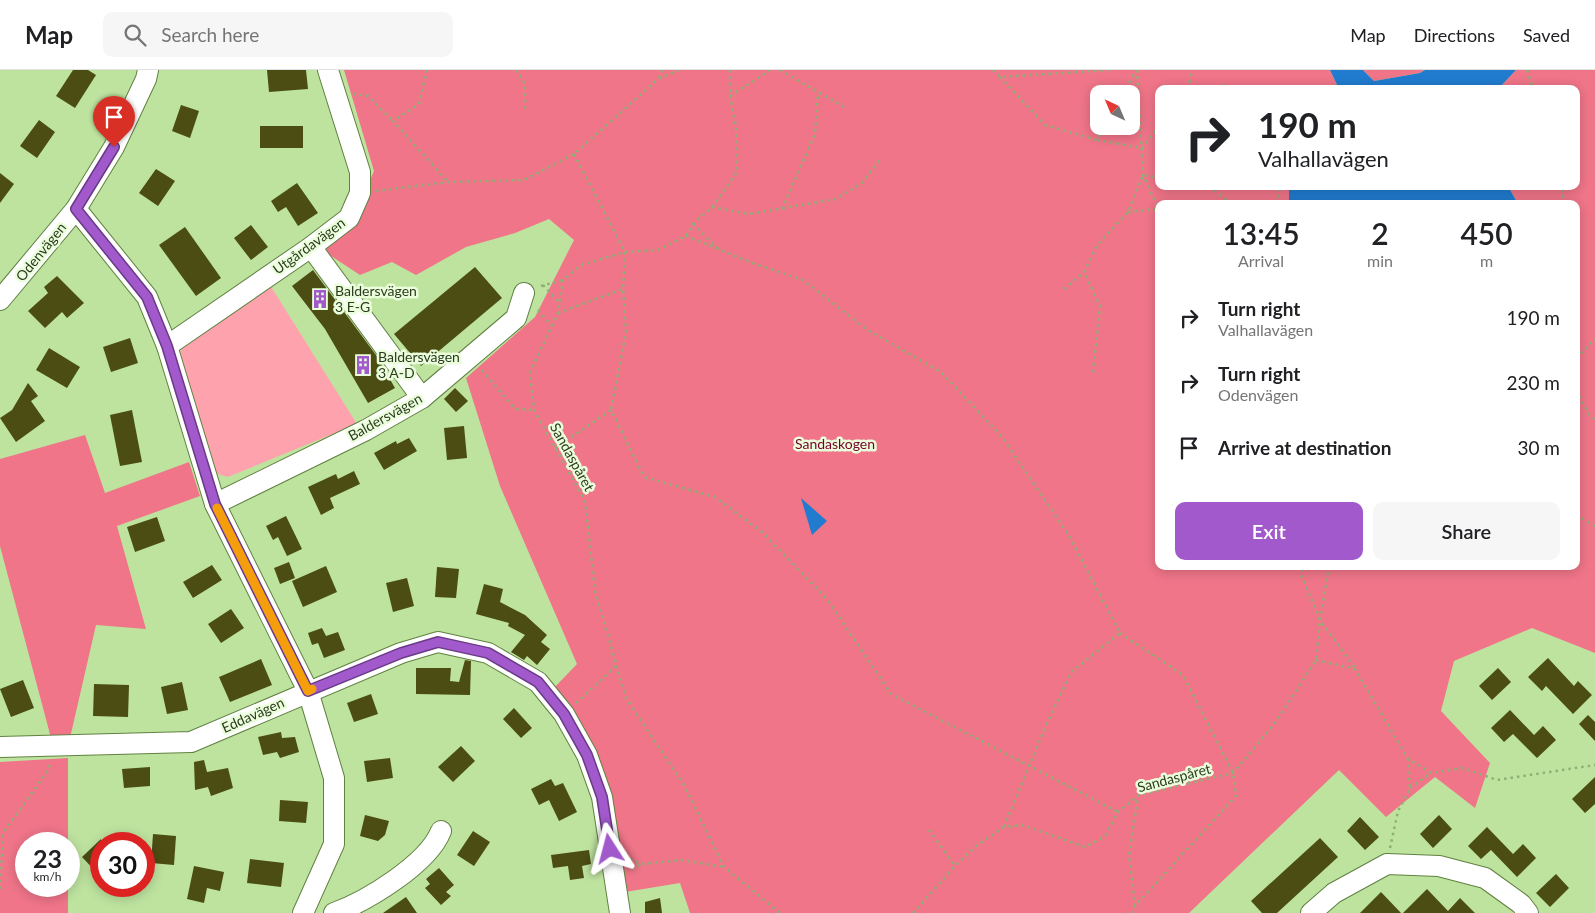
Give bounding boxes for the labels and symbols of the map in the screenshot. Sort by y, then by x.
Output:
north arrow [1090,85,1140,135]
pin [93,96,135,147]
street label: Utgårdavägen [269,214,348,278]
street label: Odenvägen [12,219,69,284]
place label: Baldersvägen 3 E-G [335,282,417,315]
building icon: Baldersvägen 3 E-G [309,288,331,310]
place label: Baldersvägen 3 A-D [378,348,460,381]
building icon: Baldersvägen 3 A-D [352,354,374,376]
street label: Baldersvägen [345,389,425,444]
street label: Sandaspåret [547,420,598,494]
park label: Sandaskogen [795,435,875,452]
street label: Eddavägen [219,693,287,736]
street label: Sandaspåret [1135,760,1212,795]
position arrow [583,822,635,874]
speed limit sign: 30 [90,832,155,897]

